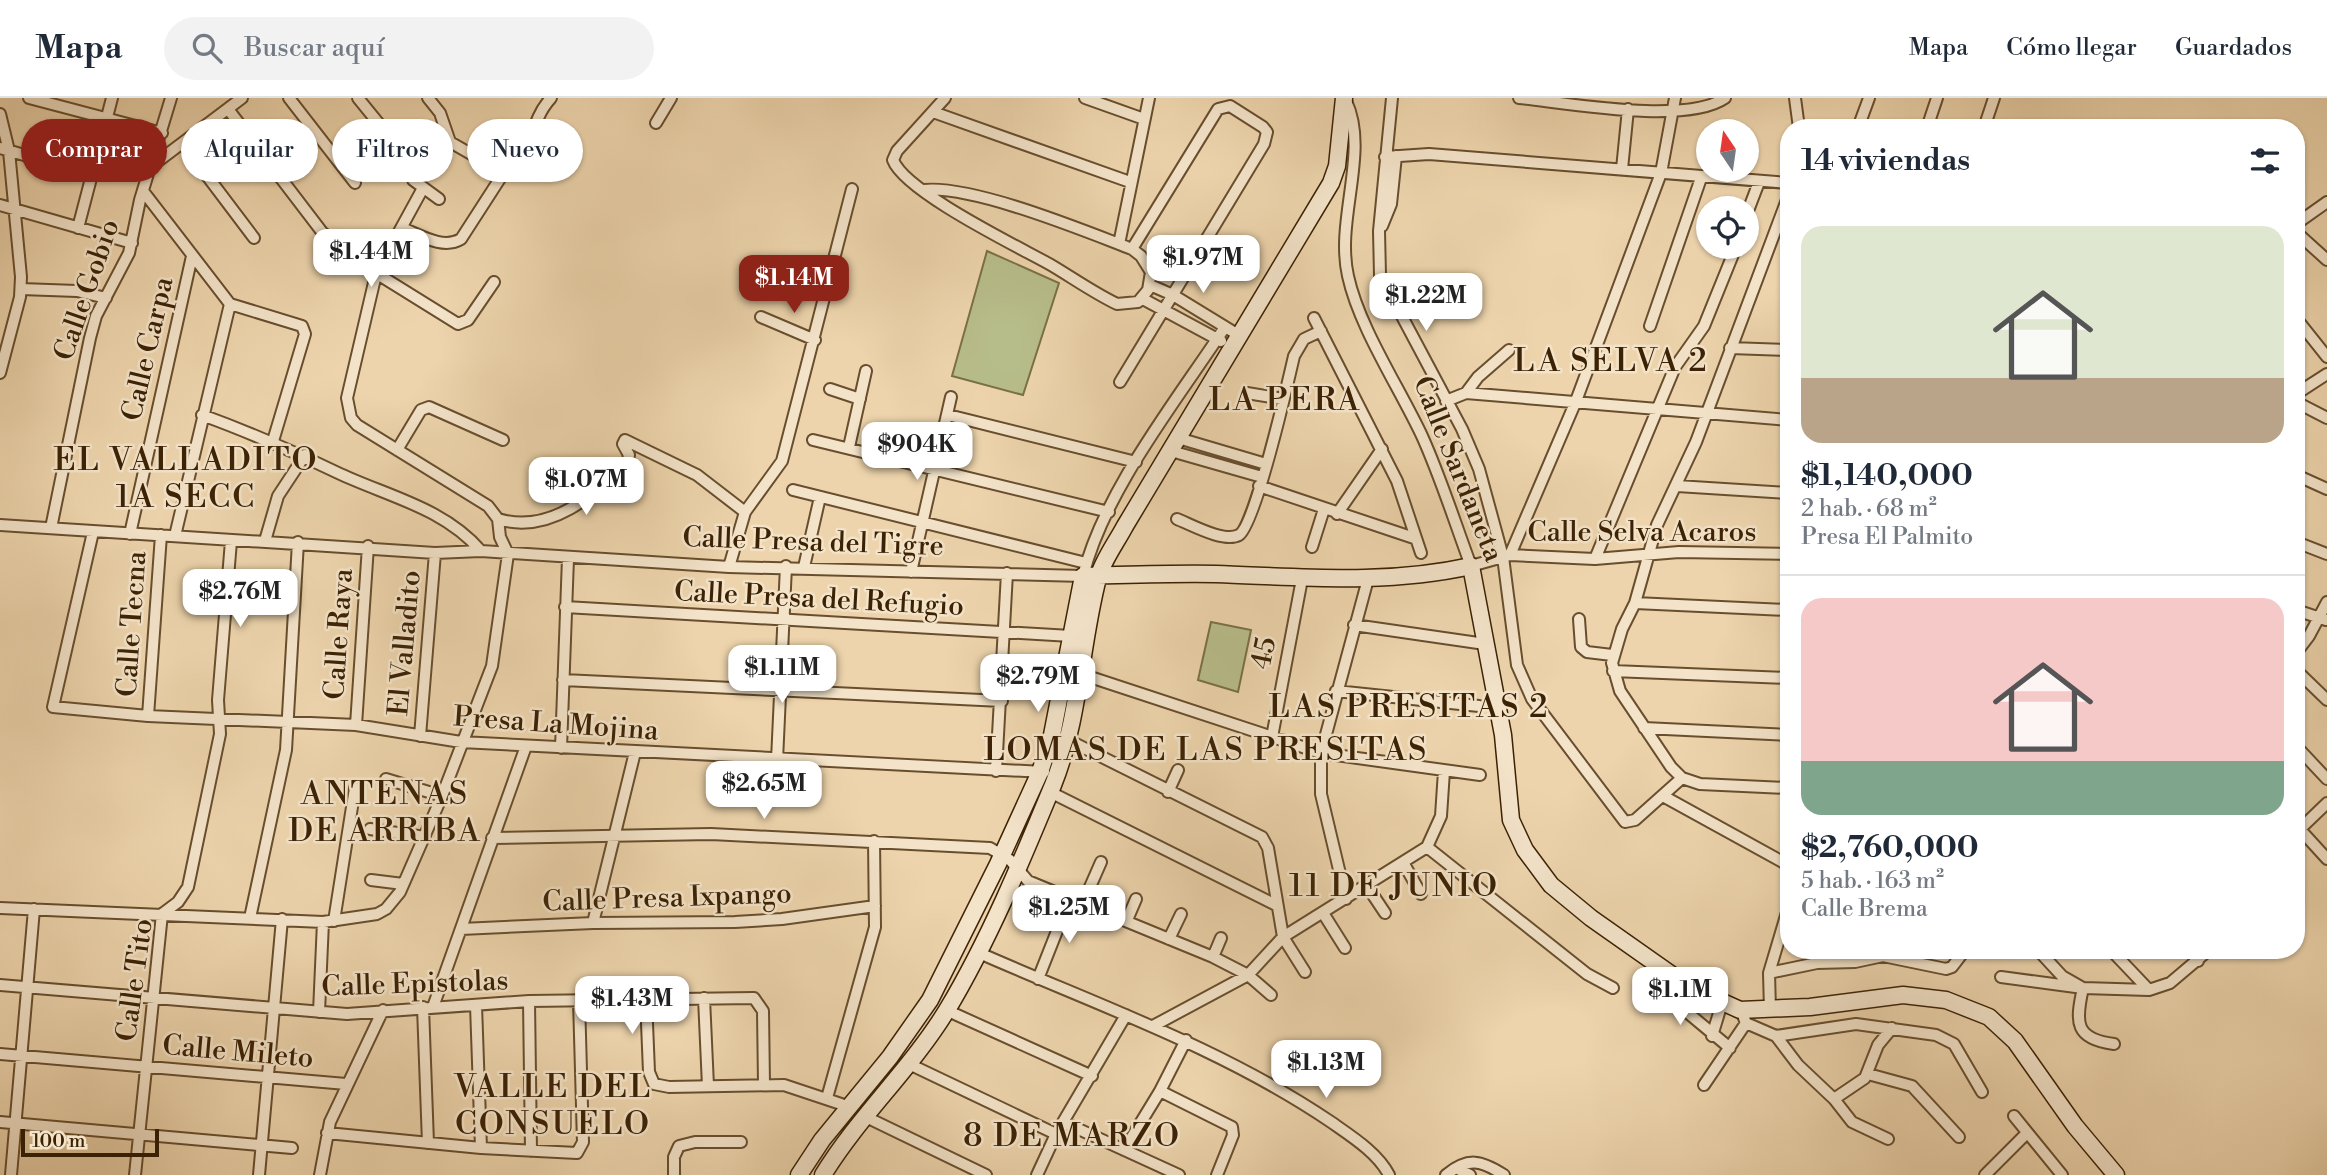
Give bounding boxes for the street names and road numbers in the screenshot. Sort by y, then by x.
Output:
street label: Calle Gobio [46,215,128,365]
street label: Calle Carpa [114,273,182,424]
street label: Calle Sardaneta [1405,371,1512,568]
street label: Calle Selva Acaros [1528,515,1756,550]
street label: Calle Presa del Tigre [682,520,944,564]
street label: Calle Tecna [109,549,155,698]
street label: Calle Raya [317,566,361,701]
street label: El Valladito [381,569,429,717]
street label: Calle Presa del Refugio [673,574,965,624]
street label: 45 [1244,634,1284,672]
street label: Presa La Mojina [452,699,661,749]
street label: Calle Presa Ixpango [542,876,792,920]
street label: Calle Tito [109,916,161,1044]
street label: Calle Epistolas [321,963,509,1005]
street label: Calle Mileto [161,1028,315,1076]

